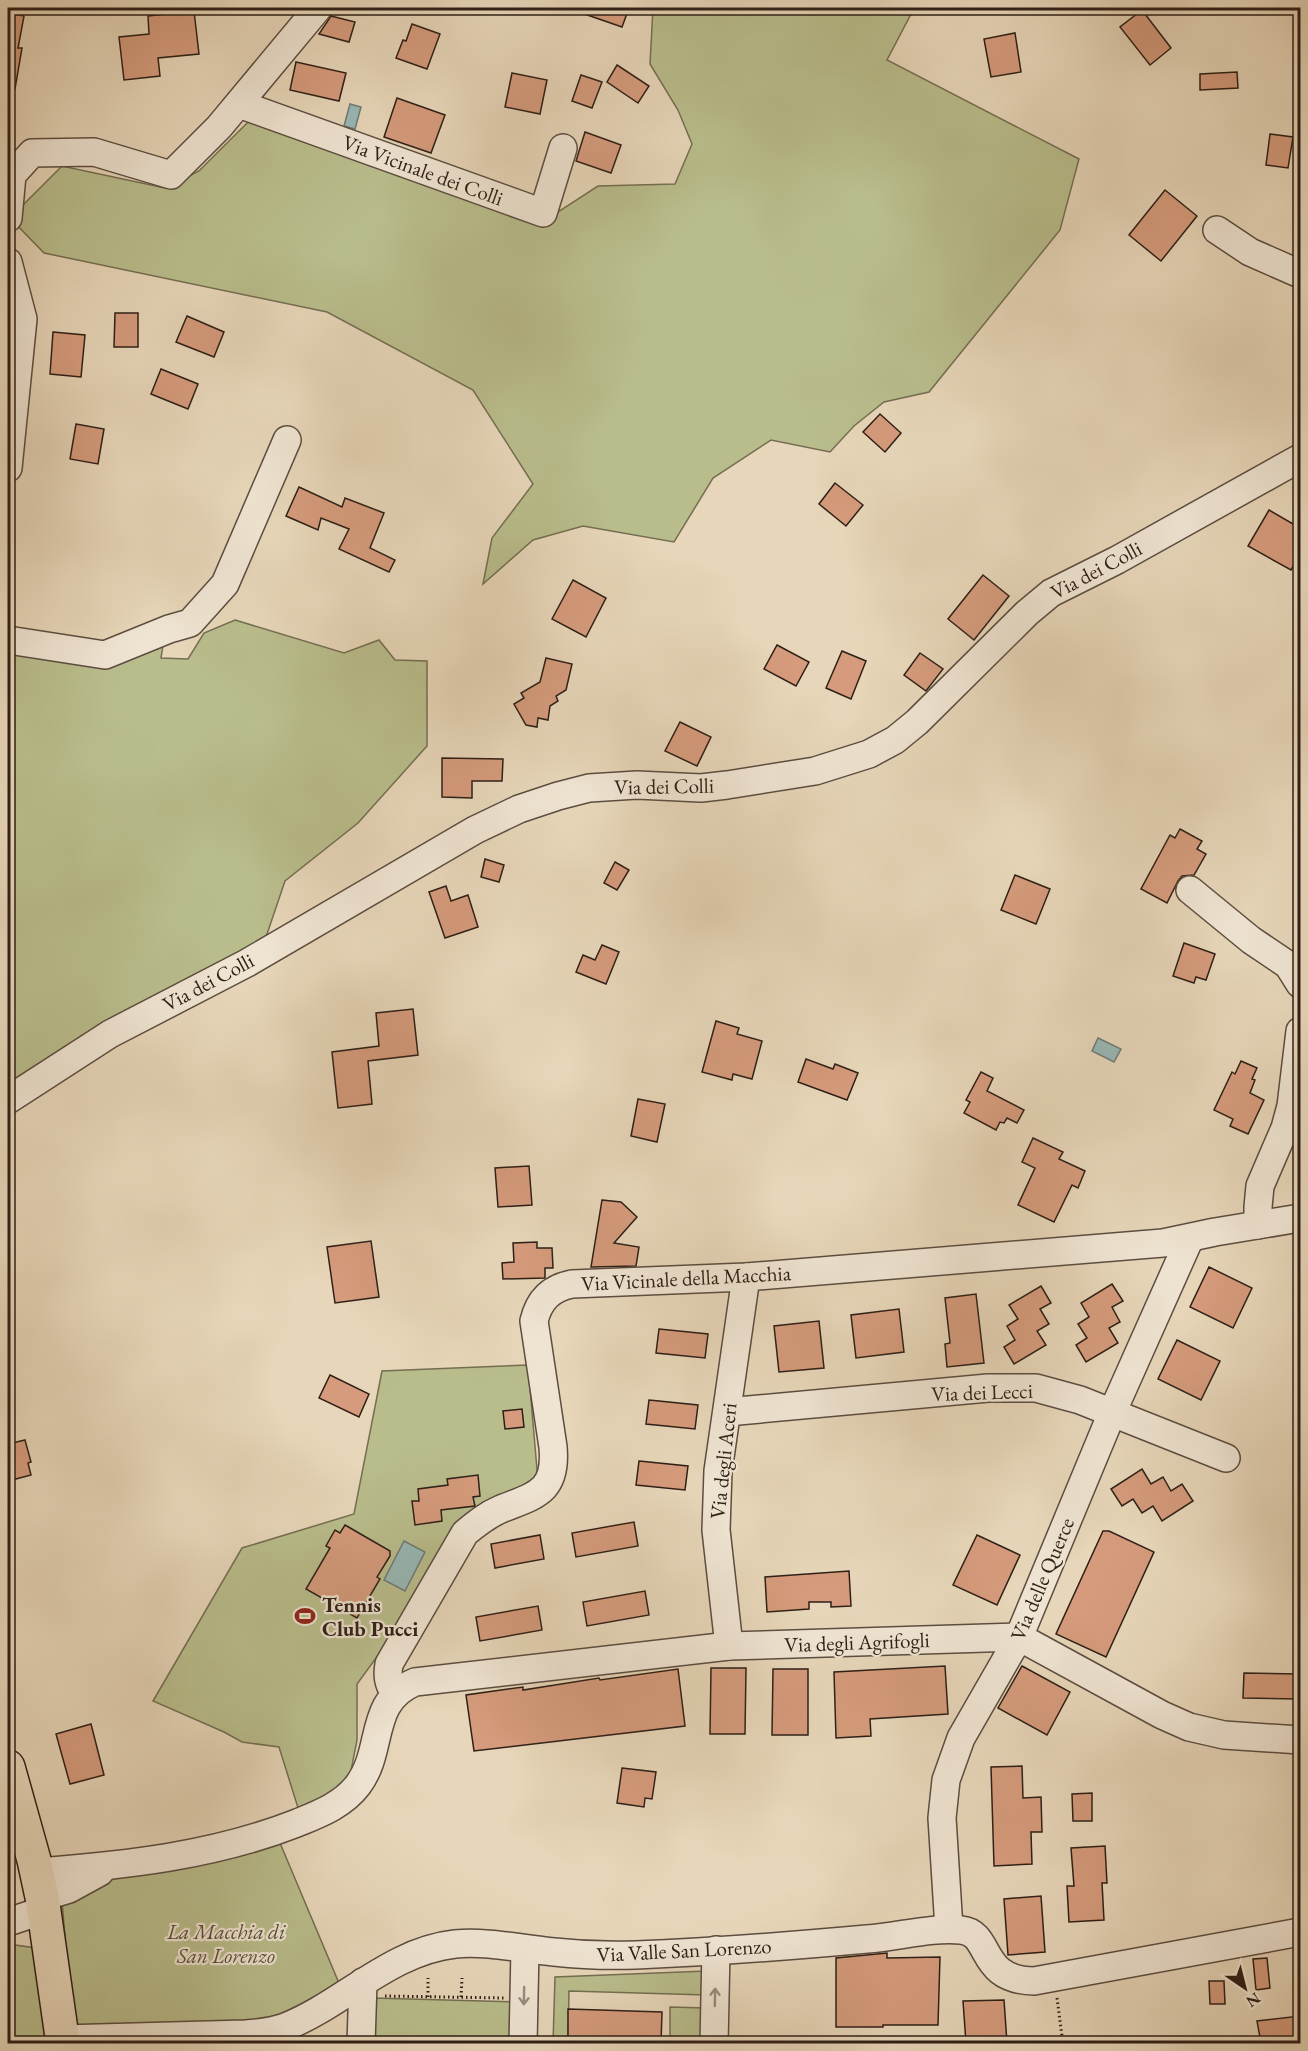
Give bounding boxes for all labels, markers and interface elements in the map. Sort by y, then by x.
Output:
street label: Via Vicinale dei Colli [339,128,507,212]
street label: Via dei Colli [1046,535,1146,605]
street label: Via dei Colli [614,772,714,800]
street label: Via dei Colli [158,947,258,1017]
street label: Via Vicinale della Macchia [580,1259,792,1297]
street label: Via dei Lecci [931,1377,1033,1407]
street label: Via degli Aceri [703,1402,743,1520]
street label: Via delle Querce [1004,1513,1081,1645]
place label: Tennis Club Pucci [322,1591,418,1642]
sports icon: Tennis Club Pucci [293,1604,317,1628]
street label: Via degli Agrifogli [784,1626,930,1658]
park label: La Macchia di San Lorenzo [166,1918,286,1969]
street label: Via Valle San Lorenzo [596,1932,772,1968]
north arrow [1215,1958,1275,2018]
one-way arrow [518,1986,530,2006]
one-way arrow [709,1987,721,2007]
text: N [1242,1988,1265,2012]

